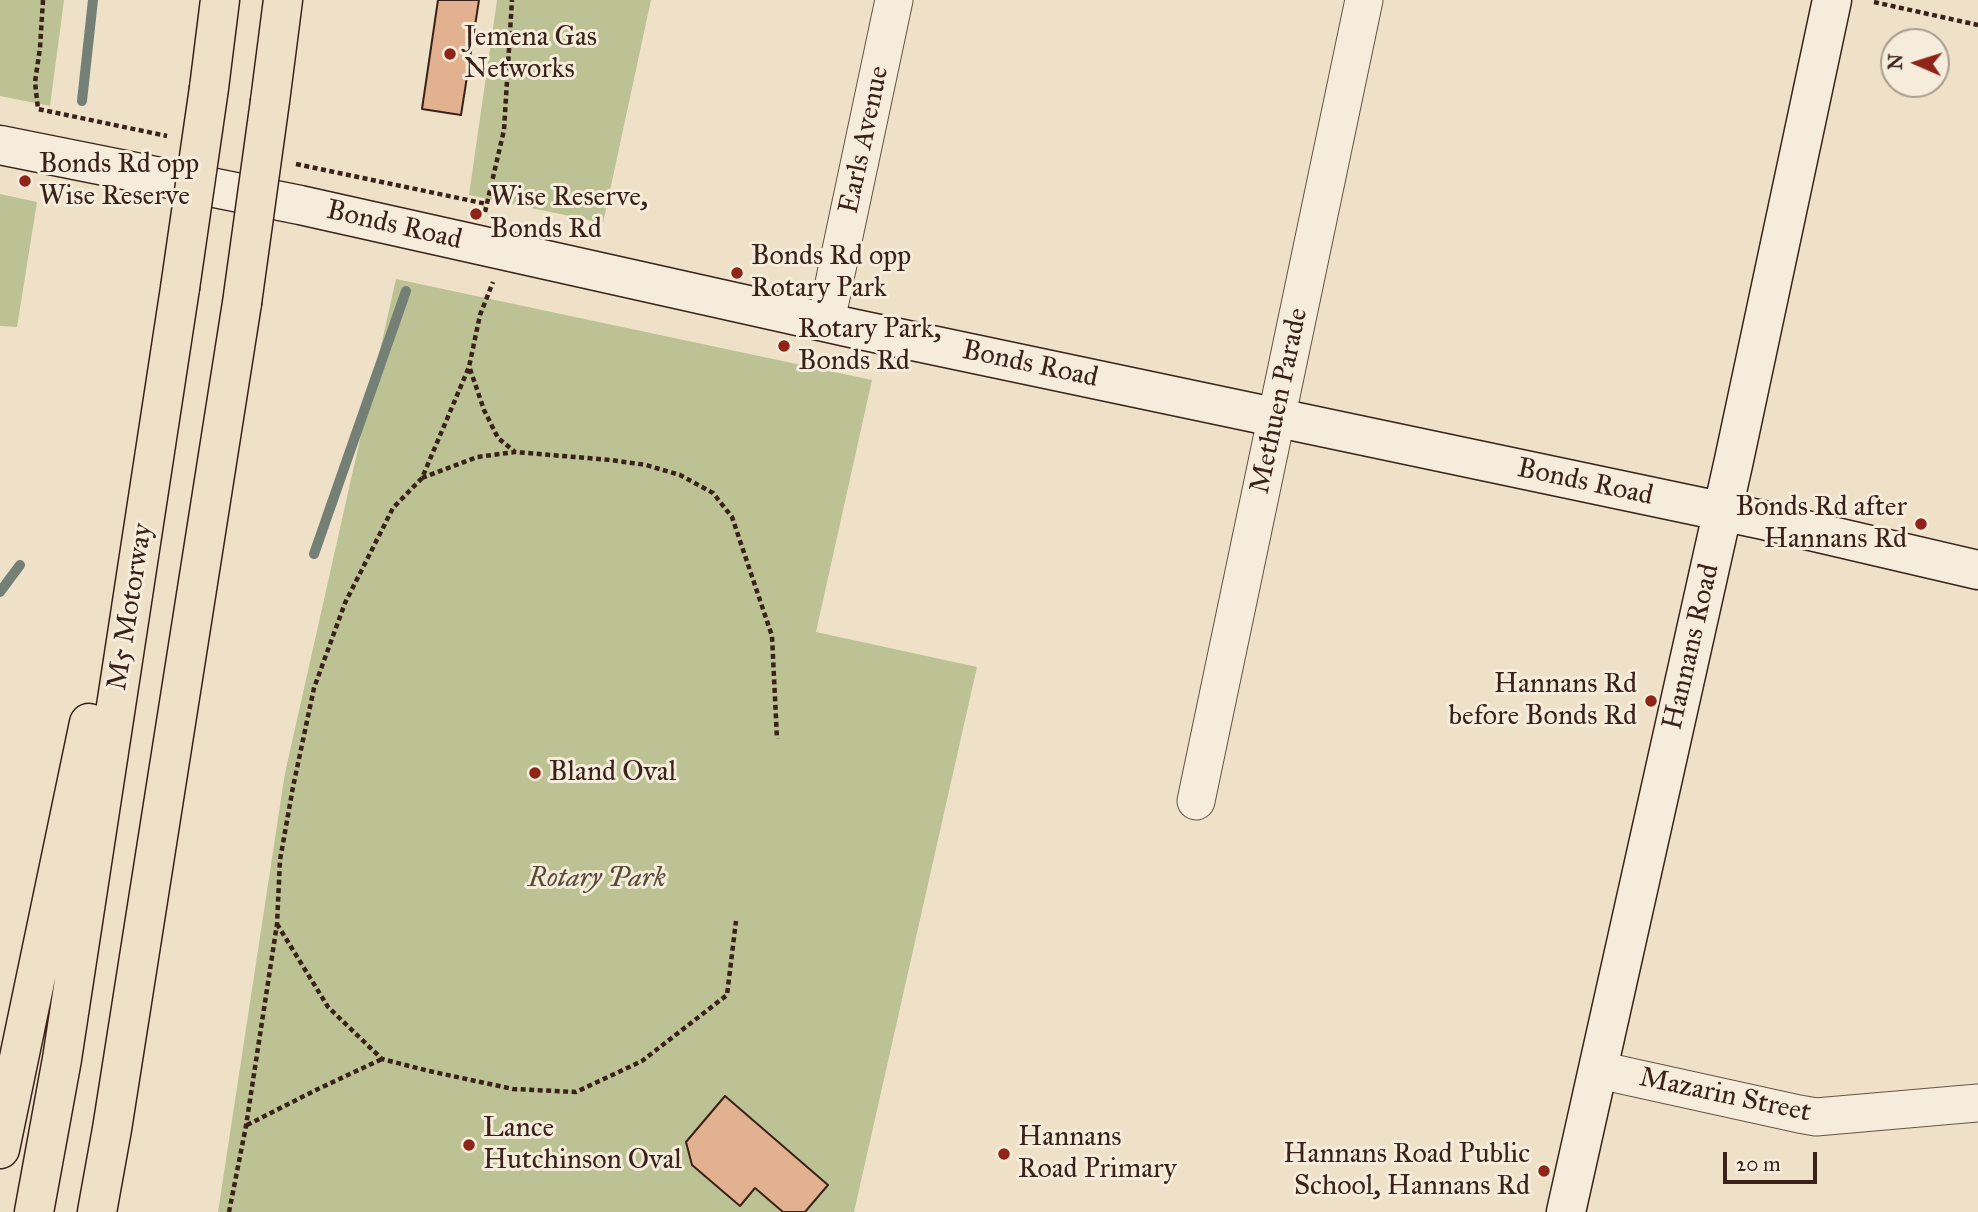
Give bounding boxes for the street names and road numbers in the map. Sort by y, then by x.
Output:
street label: Earls Avenue [833,63,897,217]
street label: Bonds Road [323,194,465,258]
street label: Methuen Parade [1244,305,1316,497]
street label: Bonds Road [959,334,1101,396]
street label: Bonds Road [1514,452,1656,514]
street label: M5 Motorway [101,521,161,693]
street label: Hannans Road [1657,561,1727,733]
street label: Mazarin Street [1636,1061,1814,1131]

